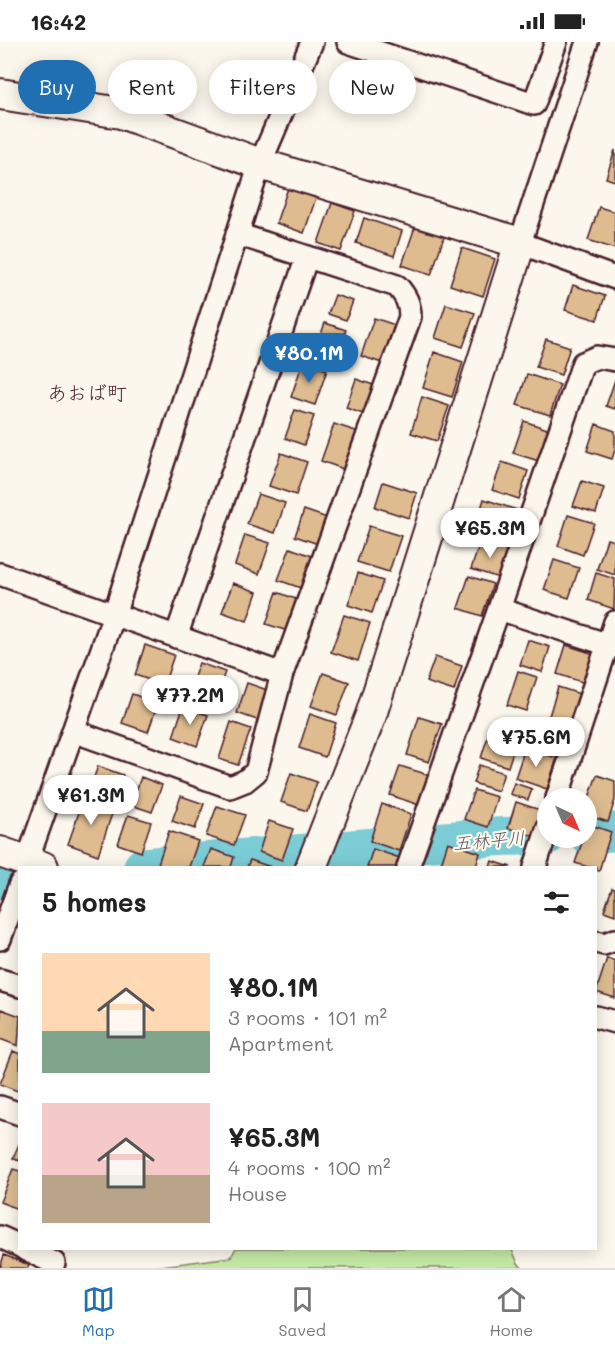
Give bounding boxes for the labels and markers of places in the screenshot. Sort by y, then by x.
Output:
pin: ¥80.1M [260,333,358,384]
pin: ¥65.3M [441,508,539,559]
pin: ¥77.2M [141,675,239,726]
pin: ¥75.6M [487,717,585,768]
pin: ¥61.3M [42,775,140,826]

